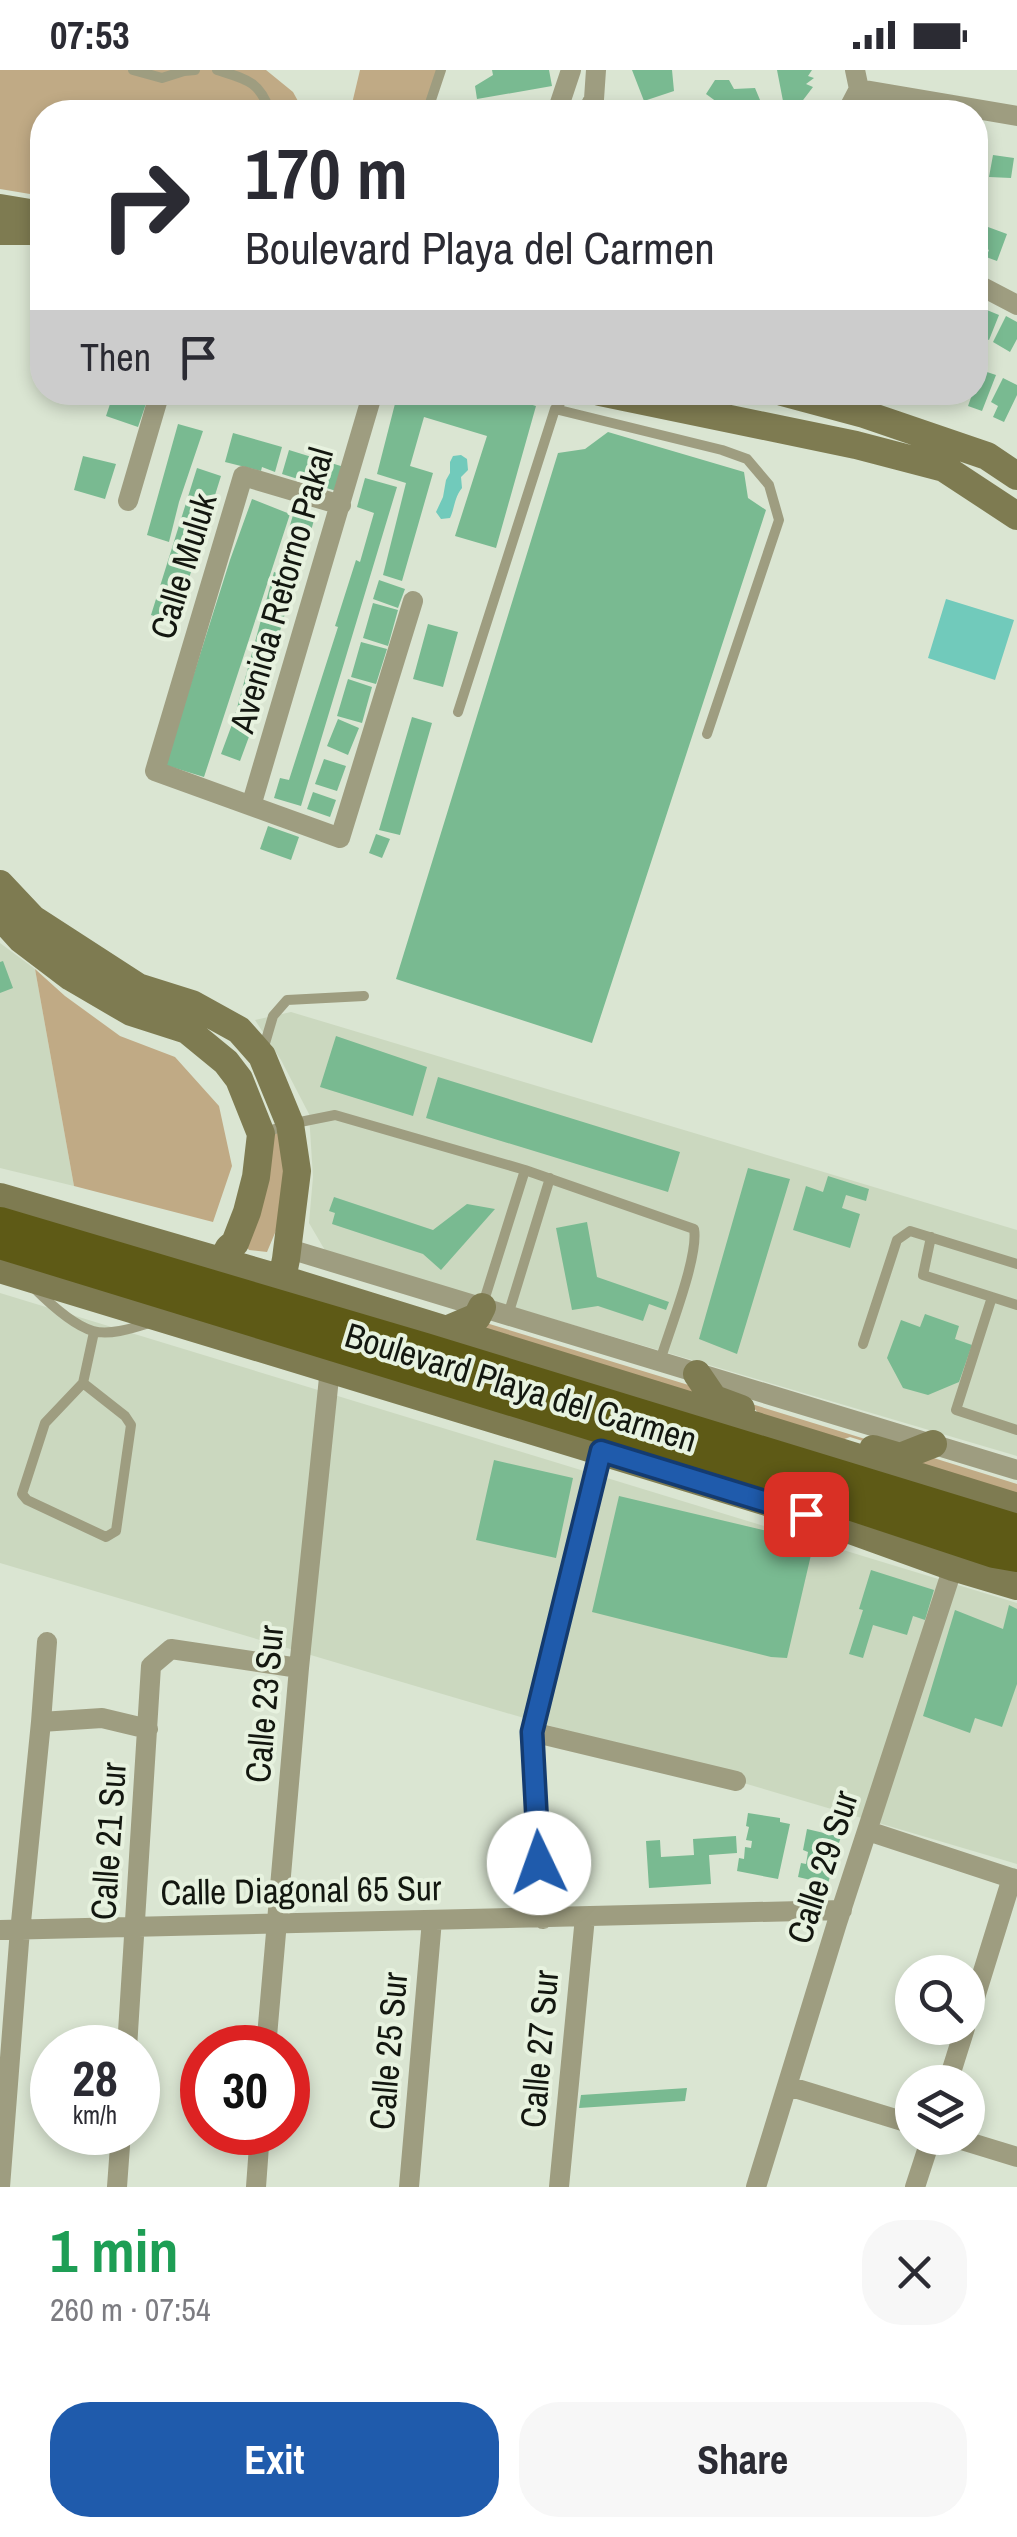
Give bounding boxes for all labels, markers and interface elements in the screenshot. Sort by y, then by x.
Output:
text: 07:53 [50,10,130,61]
text: 170 m [245,127,408,221]
icon: right [80,140,210,270]
text: Boulevard Playa del Carmen [245,217,715,278]
icon: arrive [171,330,226,385]
text: Then [80,332,151,383]
street label: Avenida Retorno Pakal [218,442,344,739]
street label: Calle Muluk [139,487,228,645]
street label: Boulevard Playa del Carmen [339,1311,703,1463]
pin [764,1472,849,1557]
icon: arrive [779,1487,834,1542]
street label: Calle 23 Sur [234,1623,294,1785]
street label: Calle 21 Sur [79,1760,137,1921]
street label: Calle 29 Sur [775,1784,869,1949]
position arrow [487,1811,591,1915]
street label: Calle Diagonal 65 Sur [160,1864,442,1916]
map controls [895,1955,985,2155]
button: search [895,1955,985,2045]
street label: Calle 27 Sur [509,1968,569,2130]
street label: Calle 25 Sur [358,1970,418,2132]
speed limit sign: 30 [180,2025,310,2155]
text: 28 [72,2044,118,2112]
button: layers [895,2065,985,2155]
text: km/h [73,2098,117,2132]
text: 1 min [50,2210,179,2291]
button: close [862,2220,967,2325]
text: 260 m · 07:54 [50,2288,210,2331]
button: Exit [50,2402,499,2517]
button: Share [519,2402,967,2517]

